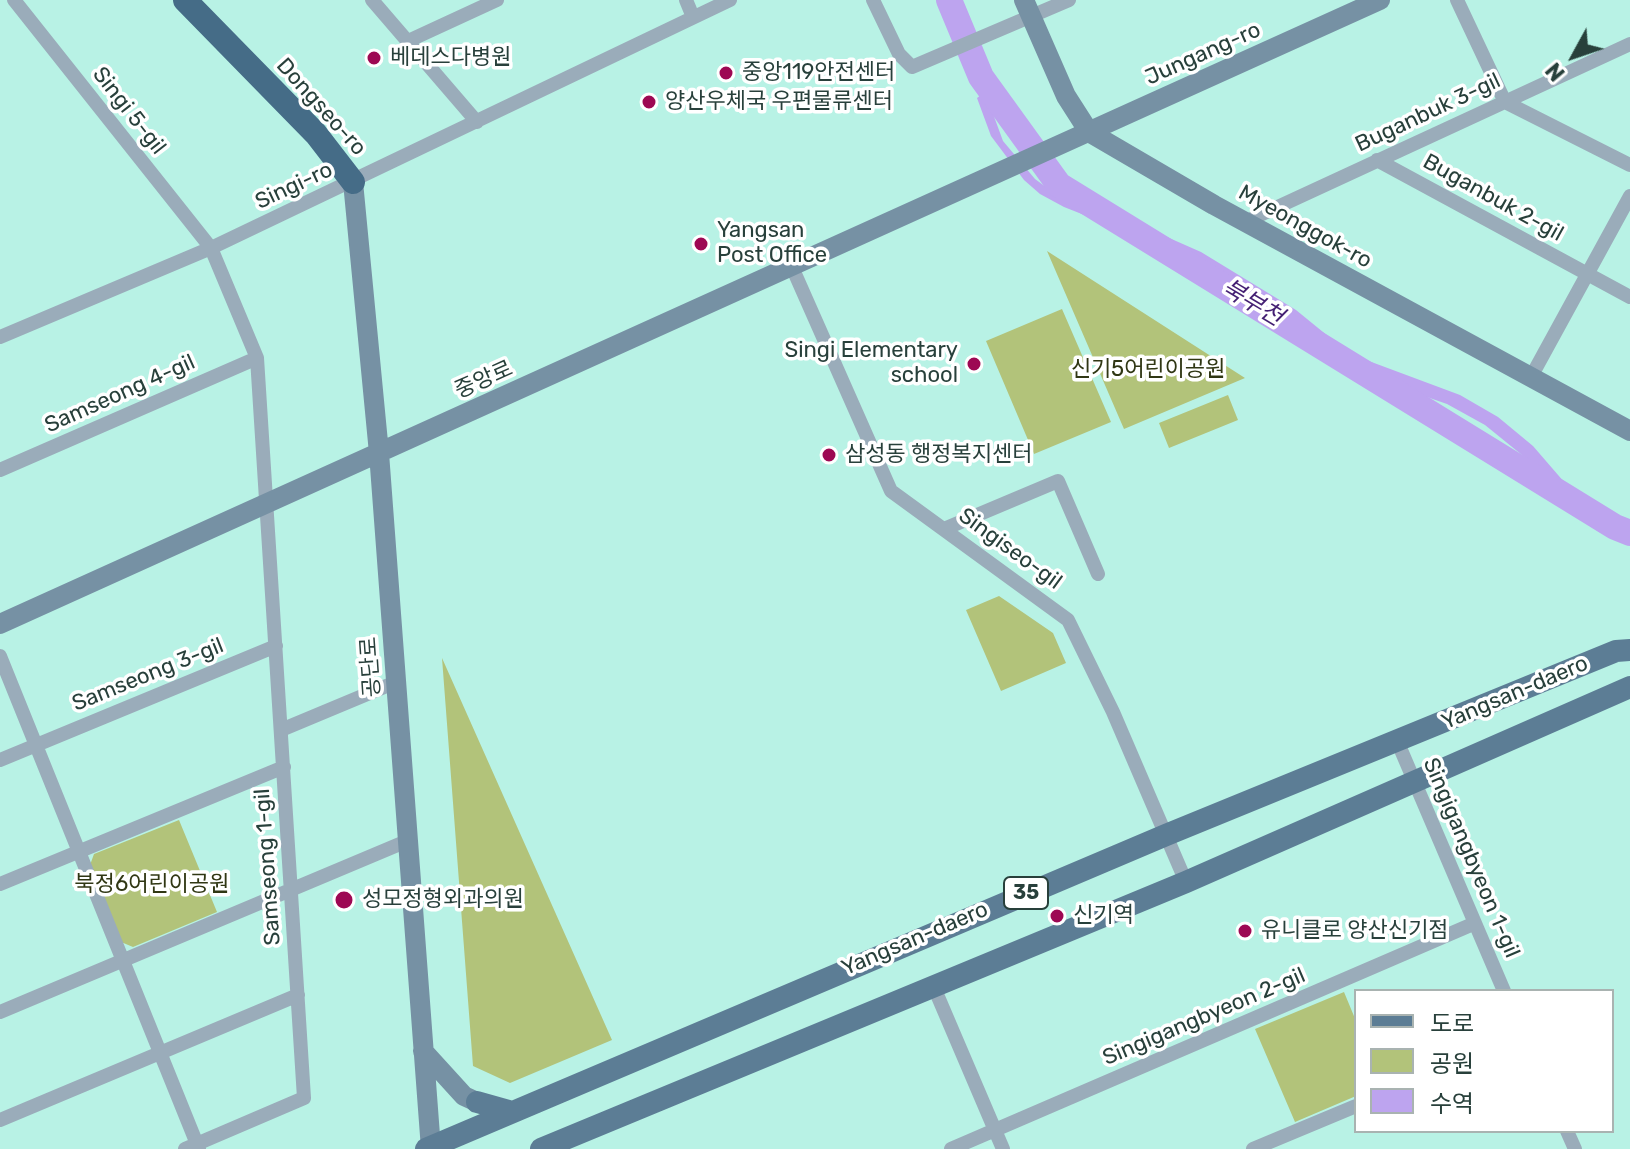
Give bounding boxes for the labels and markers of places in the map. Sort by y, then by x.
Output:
place label: 베데스다병원 [390,45,511,71]
marker: 베데스다병원 [365,49,383,67]
place label: 중앙119안전센터 [742,60,895,86]
marker: 중앙119안전센터 [717,64,735,82]
place label: 양산우체국 우편물류센터 [665,89,893,115]
marker: 양산우체국 우편물류센터 [640,93,658,111]
place label: Yangsan Post Office [717,218,827,270]
marker: Yangsan Post Office [692,235,710,253]
place label: Singi Elementary school [785,338,958,390]
marker: Singi Elementary school [965,355,983,373]
place label: 삼성동 행정복지센터 [845,442,1033,468]
marker: 삼성동 행정복지센터 [820,446,838,464]
place label: 성모정형외과의원 [362,887,524,913]
marker: 성모정형외과의원 [333,889,355,911]
place label: 신기역 [1073,903,1134,929]
marker: 신기역 [1048,907,1066,925]
place label: 유니클로 양산신기점 [1261,918,1449,944]
marker: 유니클로 양산신기점 [1236,922,1254,940]

